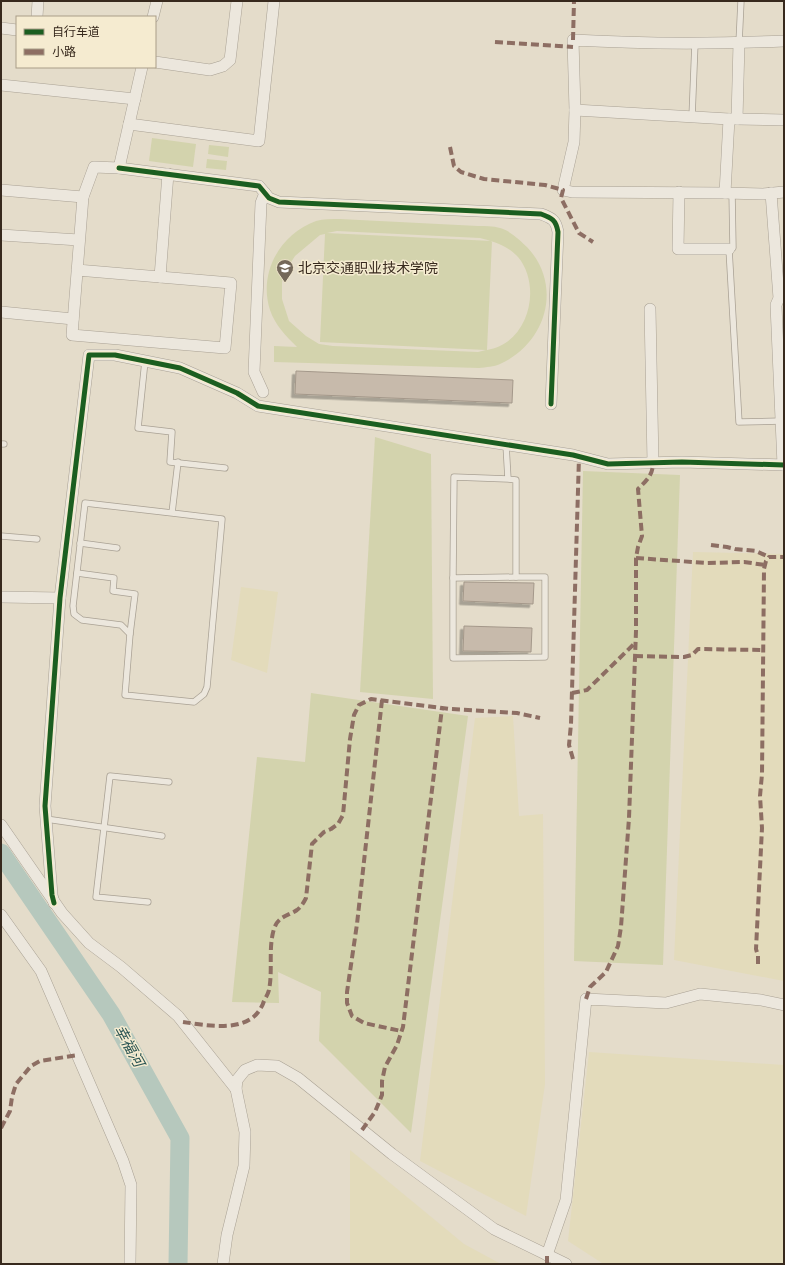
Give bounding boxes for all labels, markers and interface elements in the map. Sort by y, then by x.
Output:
legend [16,16,156,68]
text: 自行车道 [52,25,100,39]
text: 小路 [52,45,76,59]
school or university icon: 北京交通职业技术学院 [275,258,295,283]
place label: 北京交通职业技术学院 [298,260,438,276]
water label: 幸福河 [110,1022,149,1073]

